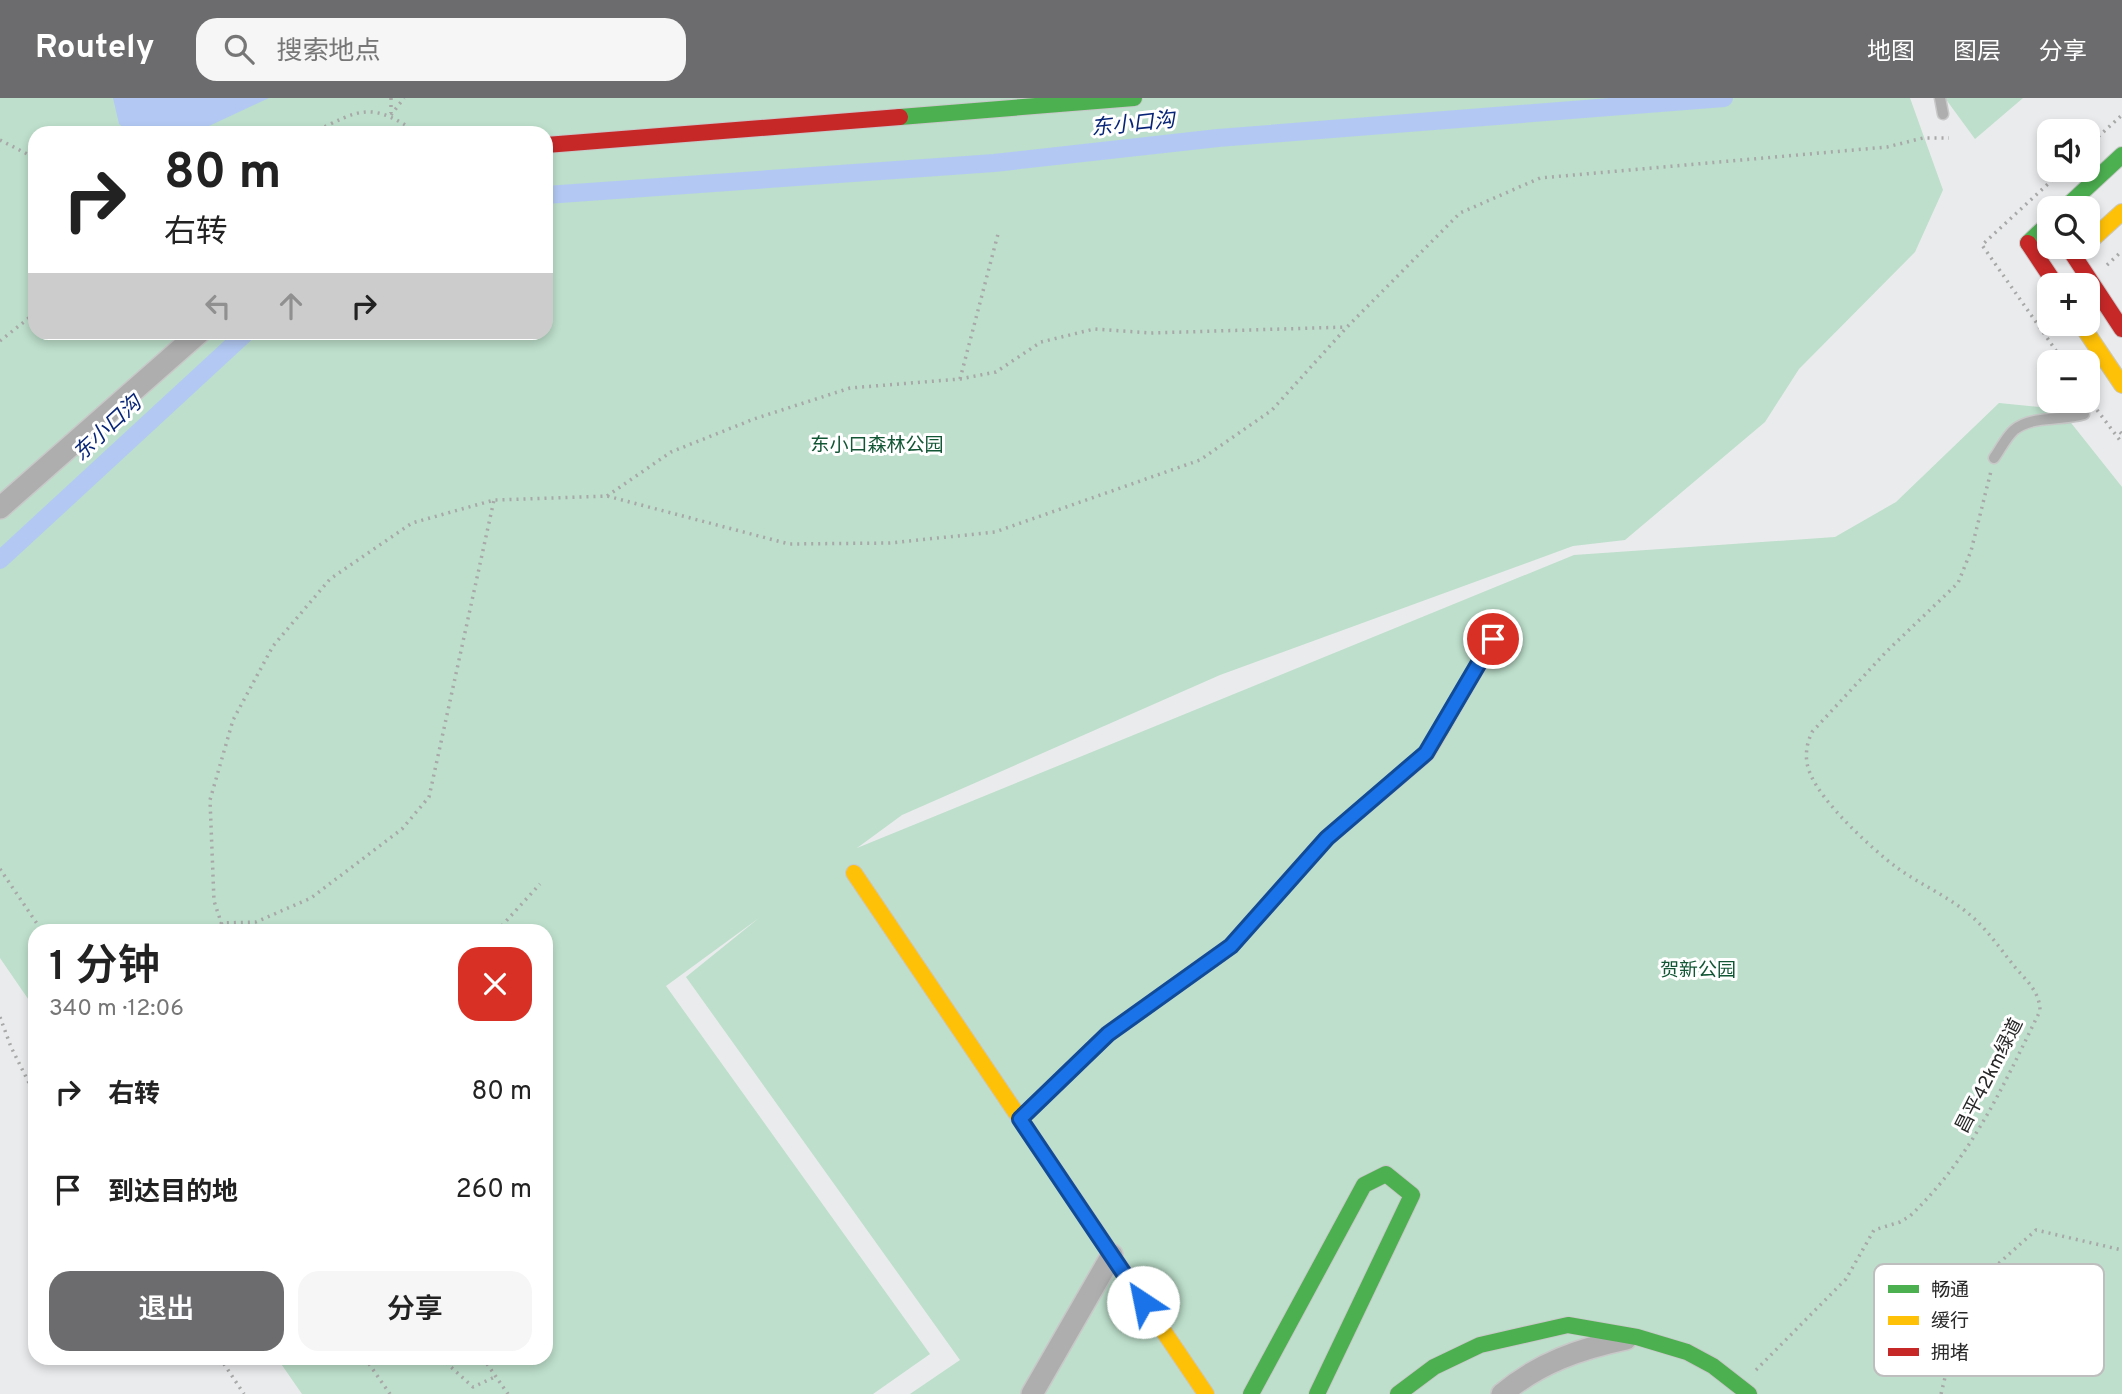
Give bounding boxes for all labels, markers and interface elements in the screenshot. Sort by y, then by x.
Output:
search box [196,18,686,81]
text: Routely [35,28,154,70]
icon: search [220,30,258,68]
text: 搜索地点 [276,36,381,69]
text: 地图 [1867,38,1915,68]
text: 图层 [1953,38,2001,68]
text: 分享 [2039,38,2087,68]
water label: 东小口沟 [1090,107,1178,143]
map controls [2037,119,2100,413]
button: sound [2037,119,2100,182]
text: 80 m [164,144,281,206]
icon: right [49,154,140,245]
button: search [2037,196,2100,259]
text: 右转 [164,214,228,254]
button: + [2037,273,2100,336]
icon: left [199,287,237,325]
icon: ahead [272,287,310,325]
icon: right [345,287,383,325]
button: − [2037,350,2100,413]
water label: 东小口沟 [68,389,149,468]
park label: 东小口森林公园 [810,434,944,458]
pin [1463,609,1523,669]
icon: arrive [1474,620,1512,658]
text: 1 分钟 [49,942,160,995]
button: close [458,947,532,1021]
park label: 贺新公园 [1660,959,1736,983]
text: 340 m · 12:06 [49,995,184,1024]
street label: 昌平42km绿道 [1951,1015,2029,1137]
icon: right [49,1073,87,1111]
text: 80 m [472,1076,532,1109]
text: 右转 [108,1079,160,1112]
icon: arrive [49,1171,87,1209]
text: 260 m [456,1174,532,1207]
text: 到达目的地 [108,1177,238,1210]
legend [1874,1264,2104,1376]
position arrow [1106,1265,1180,1339]
button: 退出 [49,1271,284,1351]
button: 分享 [298,1271,532,1351]
text: 畅通 [1931,1279,1969,1303]
text: 缓行 [1931,1310,1969,1334]
text: 拥堵 [1931,1342,1969,1366]

